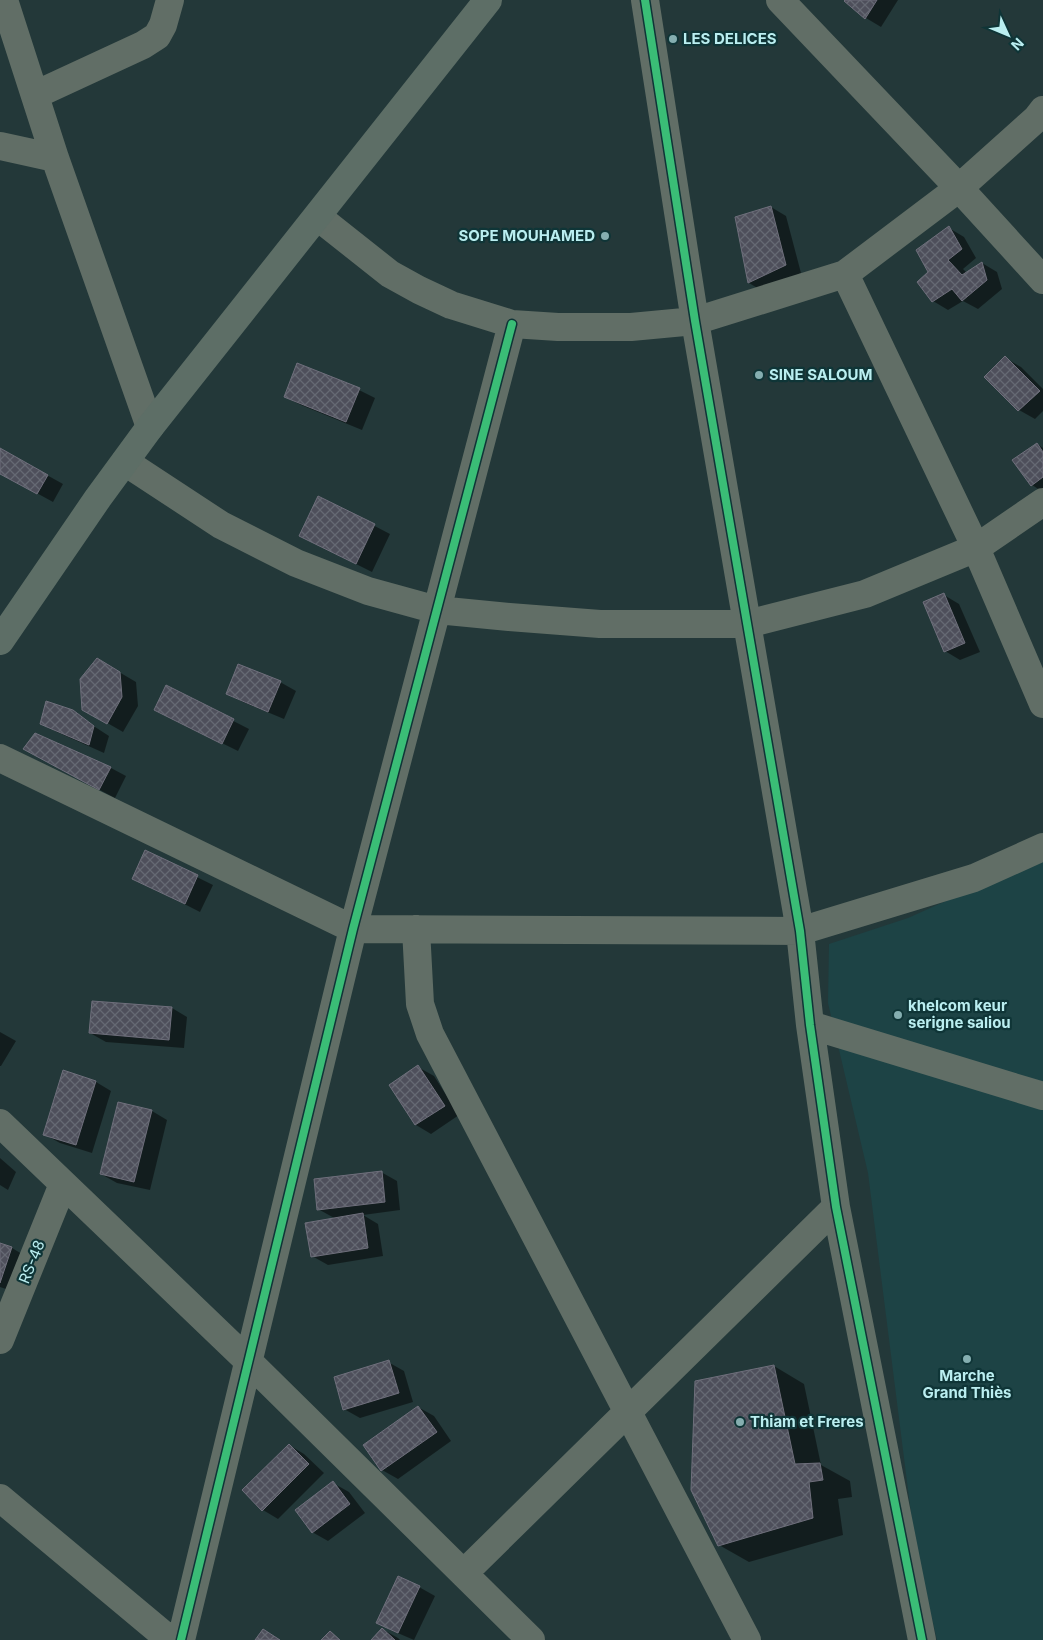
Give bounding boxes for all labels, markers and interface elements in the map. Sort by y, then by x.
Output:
north arrow [983,10,1033,60]
place label: LES DELICES [683,29,777,48]
marker: LES DELICES [667,33,679,45]
text: N [1008,35,1028,54]
place label: SOPE MOUHAMED [458,226,595,245]
marker: SOPE MOUHAMED [599,230,611,242]
place label: SINE SALOUM [769,365,873,384]
marker: SINE SALOUM [753,369,765,381]
place label: khelcom keur serigne saliou [908,996,1011,1032]
marker: khelcom keur serigne saliou [892,1009,904,1021]
street label: RS-48 [14,1237,49,1286]
marker: Marche Grand Thiès [961,1353,973,1365]
place label: Marche Grand Thiès [923,1366,1011,1402]
place label: Thiam et Freres [750,1412,864,1431]
marker: Thiam et Freres [734,1416,746,1428]

